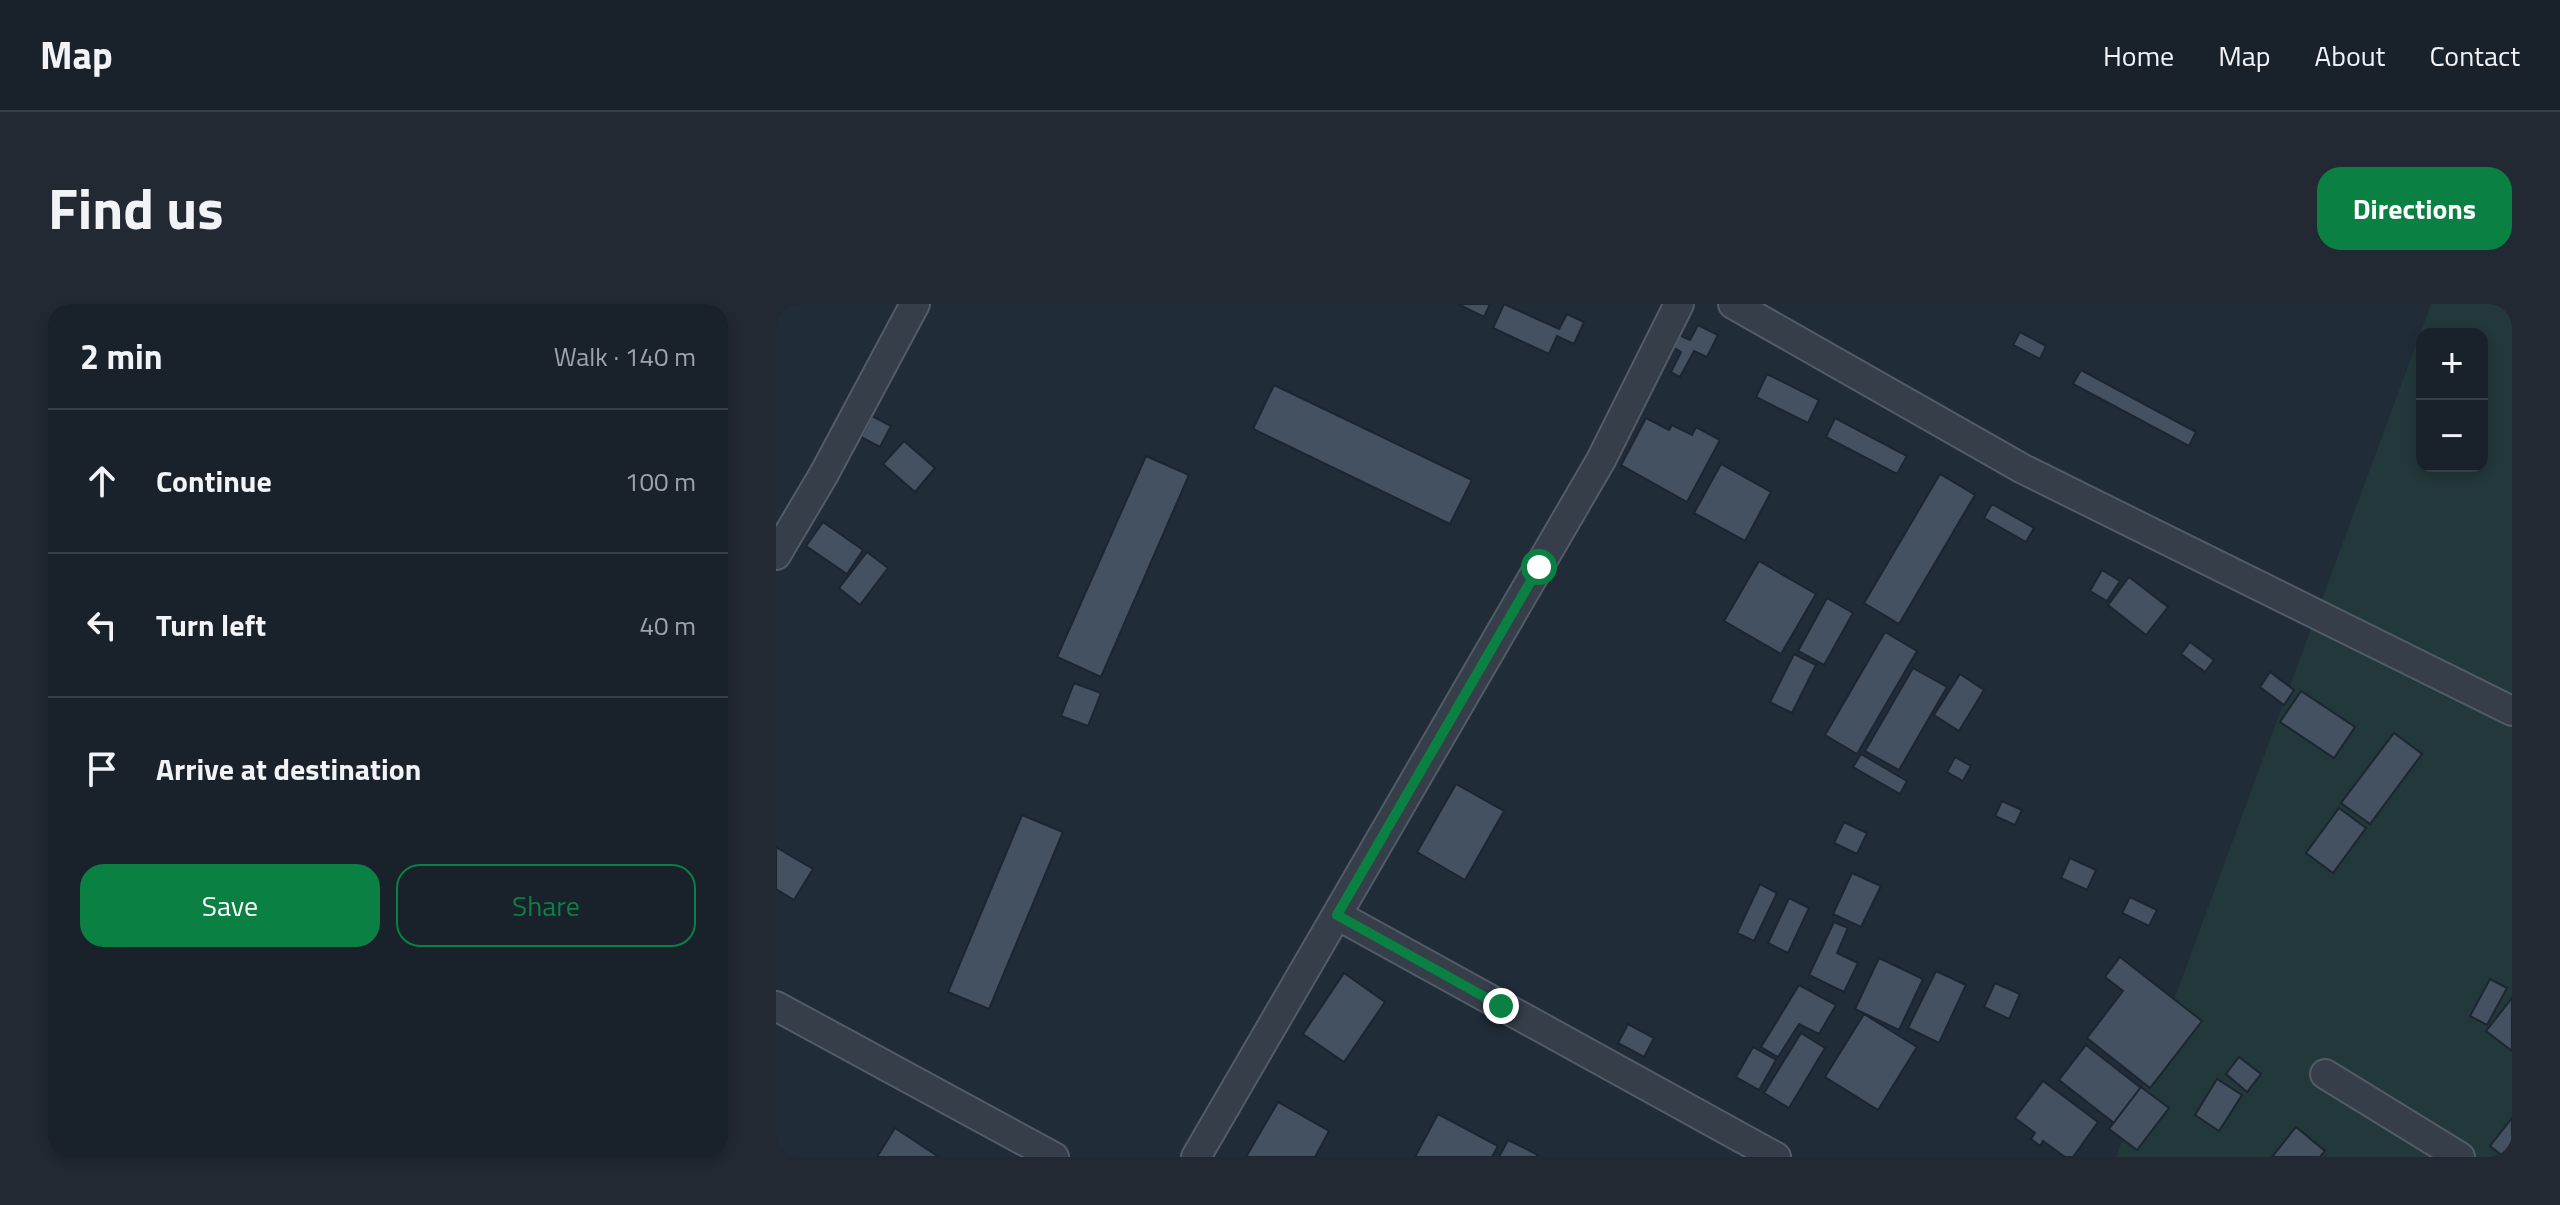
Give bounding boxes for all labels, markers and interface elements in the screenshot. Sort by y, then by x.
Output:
text: Map [40,26,113,84]
text: Home [2103,34,2174,77]
text: Map [2218,34,2271,77]
text: About [2315,34,2385,77]
text: Contact [2429,34,2520,77]
text: Find us [48,166,224,251]
button: Directions [2317,167,2512,250]
map controls [2416,328,2488,472]
button: + [2416,328,2488,400]
text: 2 min [80,330,163,382]
text: Walk · 140 m [554,337,696,376]
button: − [2416,400,2488,472]
text: Continue [156,458,272,504]
icon: ahead [80,459,124,503]
text: 100 m [625,462,696,501]
route start [1521,549,1557,585]
text: Turn left [156,602,266,648]
icon: left [80,603,124,647]
text: 40 m [639,606,696,645]
text: Arrive at destination [156,746,421,792]
icon: arrive [80,747,124,791]
button: Save [80,864,380,947]
button: Share [396,864,696,947]
route end [1483,988,1519,1024]

